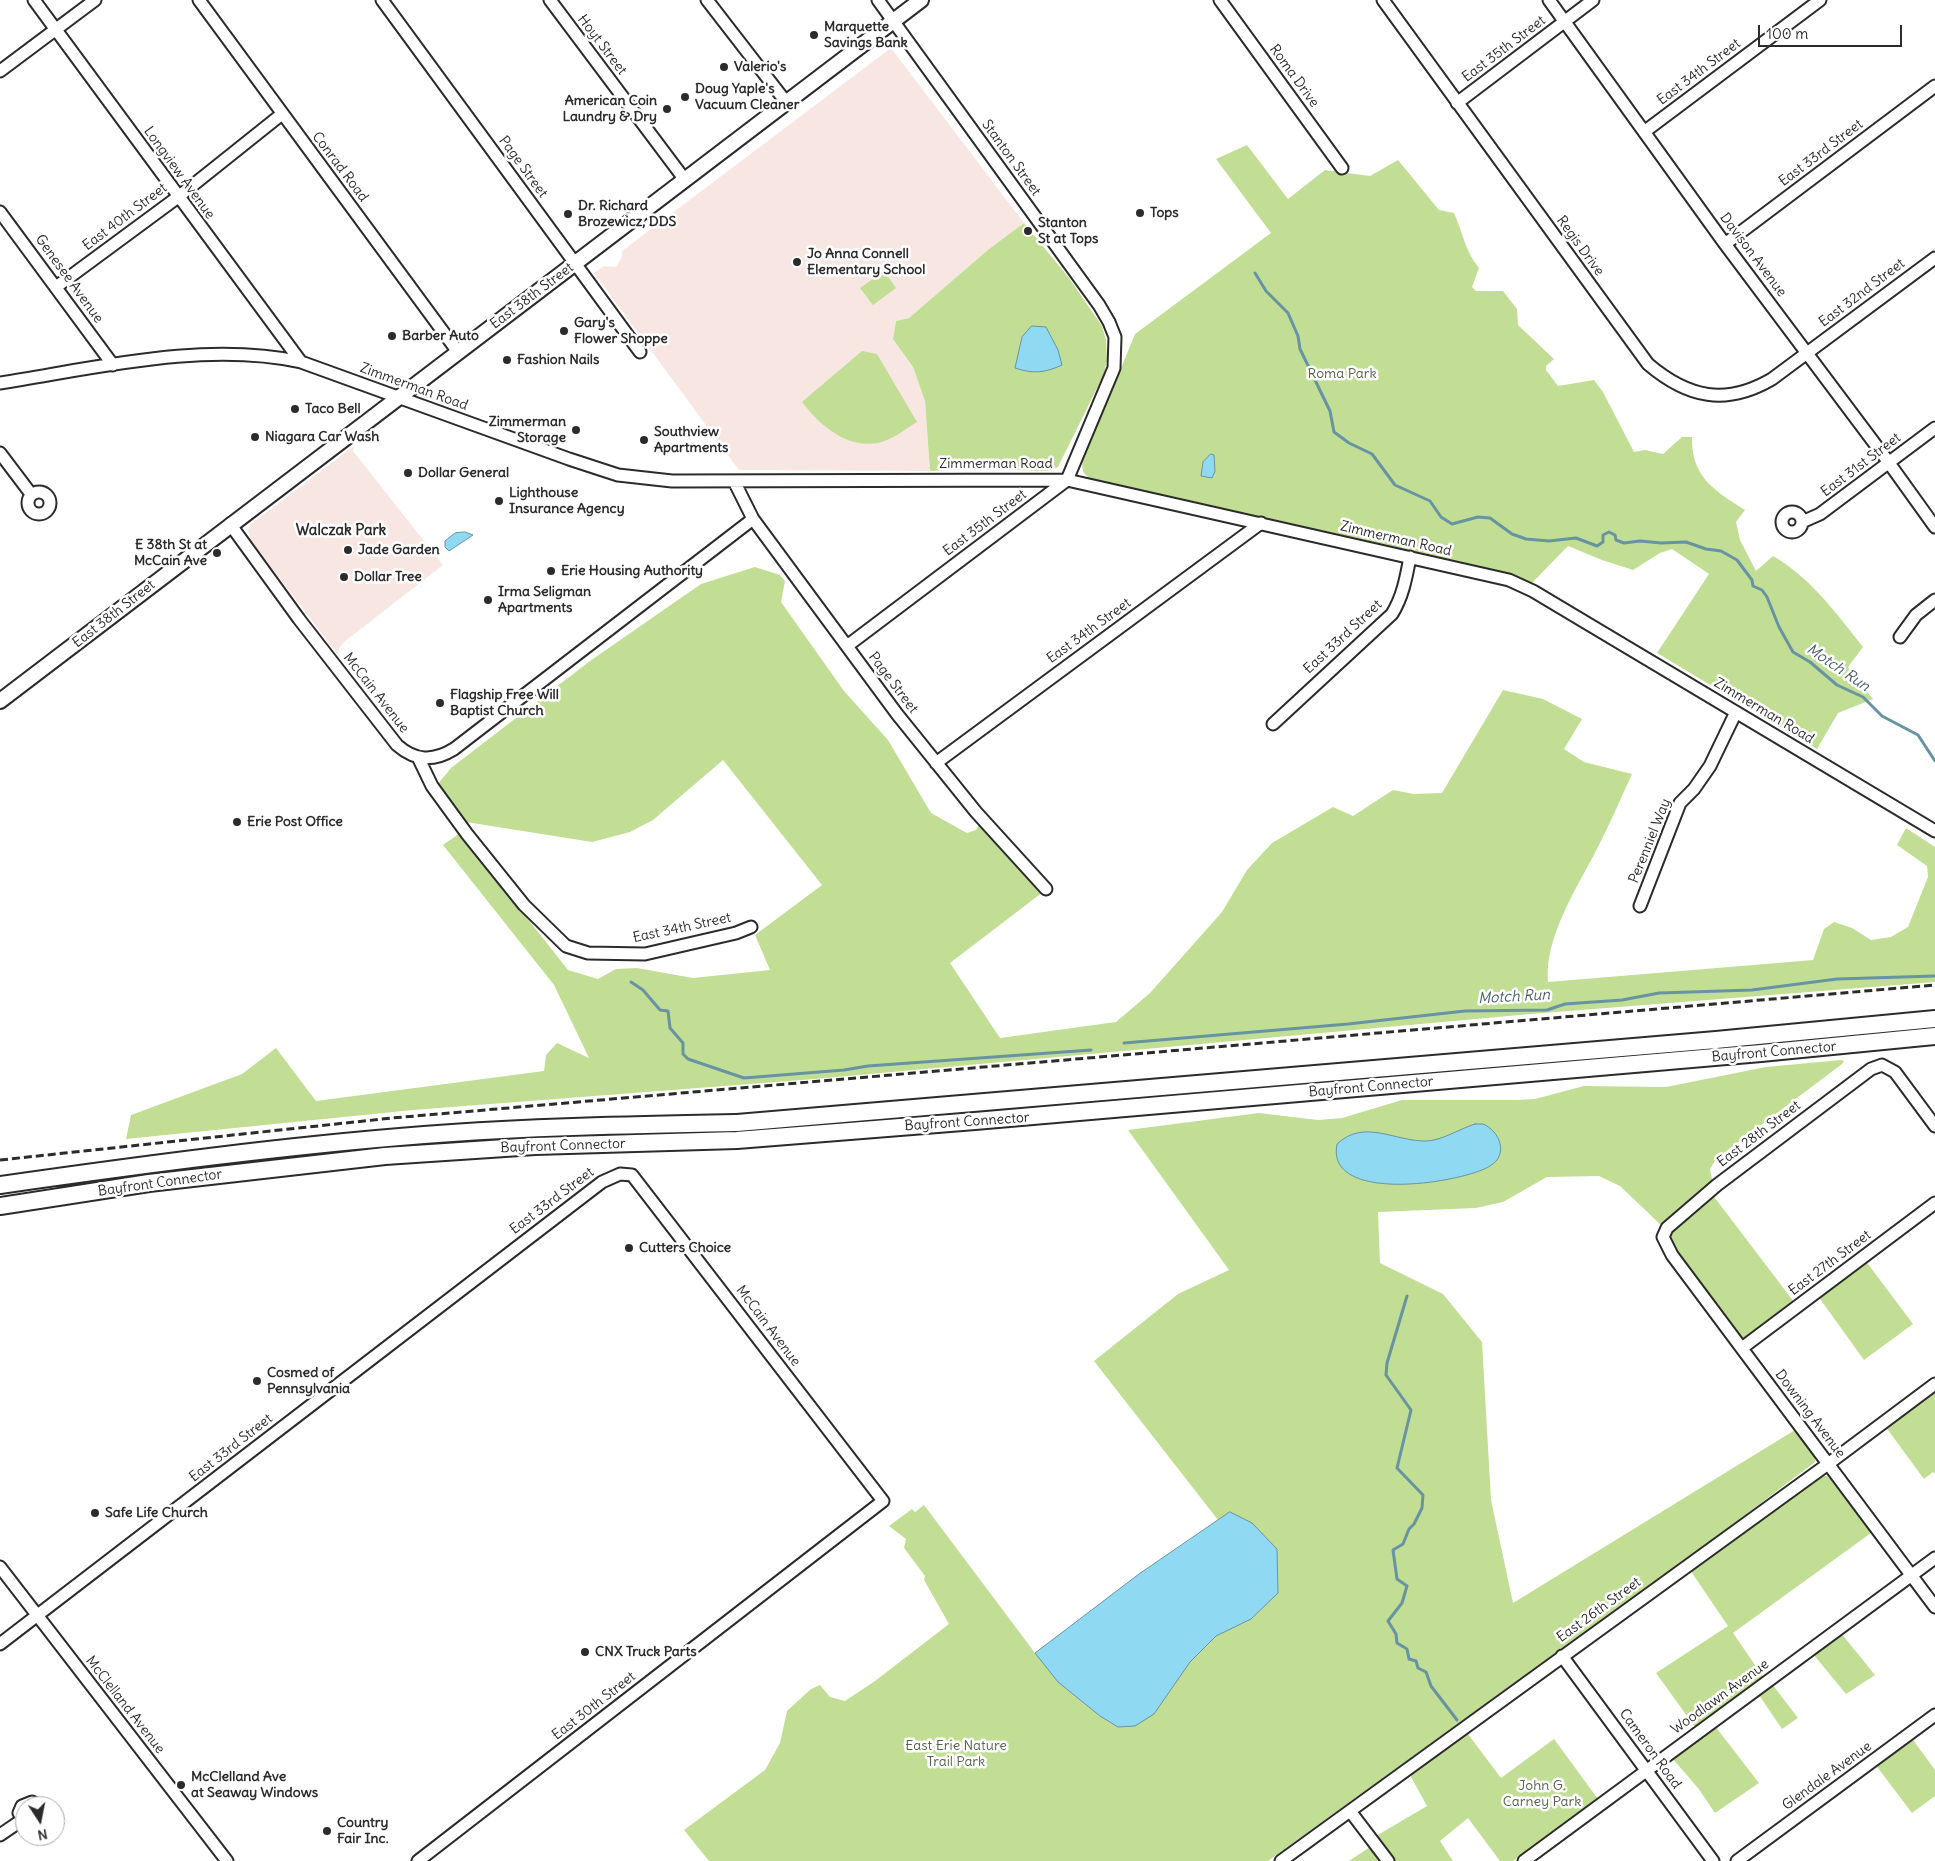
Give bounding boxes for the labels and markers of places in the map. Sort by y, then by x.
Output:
place label: Marquette Savings Bank [824,19,908,52]
marker: Marquette Savings Bank [808,29,820,41]
place label: Valerio's [734,59,786,75]
marker: Valerio's [718,61,730,73]
place label: Doug Yaple's Vacuum Cleaner [695,81,799,114]
marker: Doug Yaple's Vacuum Cleaner [679,91,691,103]
place label: American Coin Laundry & Dry [562,93,657,125]
marker: American Coin Laundry & Dry [661,103,673,115]
place label: Dr. Richard Brozewicz, DDS [578,198,676,230]
place label: Tops [1150,205,1179,221]
marker: Tops [1134,207,1146,219]
marker: Dr. Richard Brozewicz, DDS [562,208,574,220]
place label: Stanton St at Tops [1038,215,1098,248]
marker: Stanton St at Tops [1022,225,1034,237]
place label: Jo Anna Connell Elementary School [807,246,925,278]
marker: Jo Anna Connell Elementary School [791,256,803,268]
place label: Gary's Flower Shoppe [574,315,668,348]
marker: Gary's Flower Shoppe [558,325,570,337]
place label: Barber Auto [402,328,479,344]
marker: Barber Auto [386,330,398,342]
place label: Fashion Nails [517,352,599,368]
marker: Fashion Nails [501,354,513,366]
place label: Taco Bell [305,401,361,417]
marker: Taco Bell [289,403,301,415]
place label: Zimmerman Storage [489,414,566,447]
marker: Zimmerman Storage [570,424,582,436]
place label: Southview Apartments [654,424,728,457]
place label: Niagara Car Wash [265,429,379,445]
marker: Niagara Car Wash [249,431,261,443]
marker: Southview Apartments [638,434,650,446]
place label: Dollar General [418,465,509,481]
marker: Dollar General [402,467,414,479]
place label: Lighthouse Insurance Agency [509,485,625,518]
marker: Lighthouse Insurance Agency [493,495,505,507]
place label: E 38th St at McCain Ave [134,537,207,570]
place label: Jade Garden [358,542,440,558]
marker: Jade Garden [342,544,354,556]
marker: E 38th St at McCain Ave [211,547,223,559]
place label: Erie Housing Authority [561,563,703,579]
marker: Erie Housing Authority [545,565,557,577]
place label: Dollar Tree [354,569,422,585]
marker: Dollar Tree [338,571,350,583]
place label: Irma Seligman Apartments [498,584,591,616]
marker: Irma Seligman Apartments [482,594,494,606]
place label: Flagship Free Will Baptist Church [450,687,559,720]
marker: Flagship Free Will Baptist Church [434,697,446,709]
place label: Erie Post Office [247,814,343,830]
marker: Erie Post Office [231,816,243,828]
place label: Cutters Choice [639,1240,731,1256]
marker: Cutters Choice [623,1242,635,1254]
place label: Cosmed of Pennsylvania [267,1365,350,1398]
marker: Cosmed of Pennsylvania [251,1375,263,1387]
place label: Safe Life Church [105,1505,208,1521]
marker: Safe Life Church [89,1507,101,1519]
place label: CNX Truck Parts [595,1644,697,1660]
marker: CNX Truck Parts [579,1646,591,1658]
place label: McClelland Ave at Seaway Windows [191,1769,318,1801]
marker: McClelland Ave at Seaway Windows [175,1779,187,1791]
place label: Country Fair Inc. [337,1815,389,1848]
marker: Country Fair Inc. [321,1825,333,1837]

